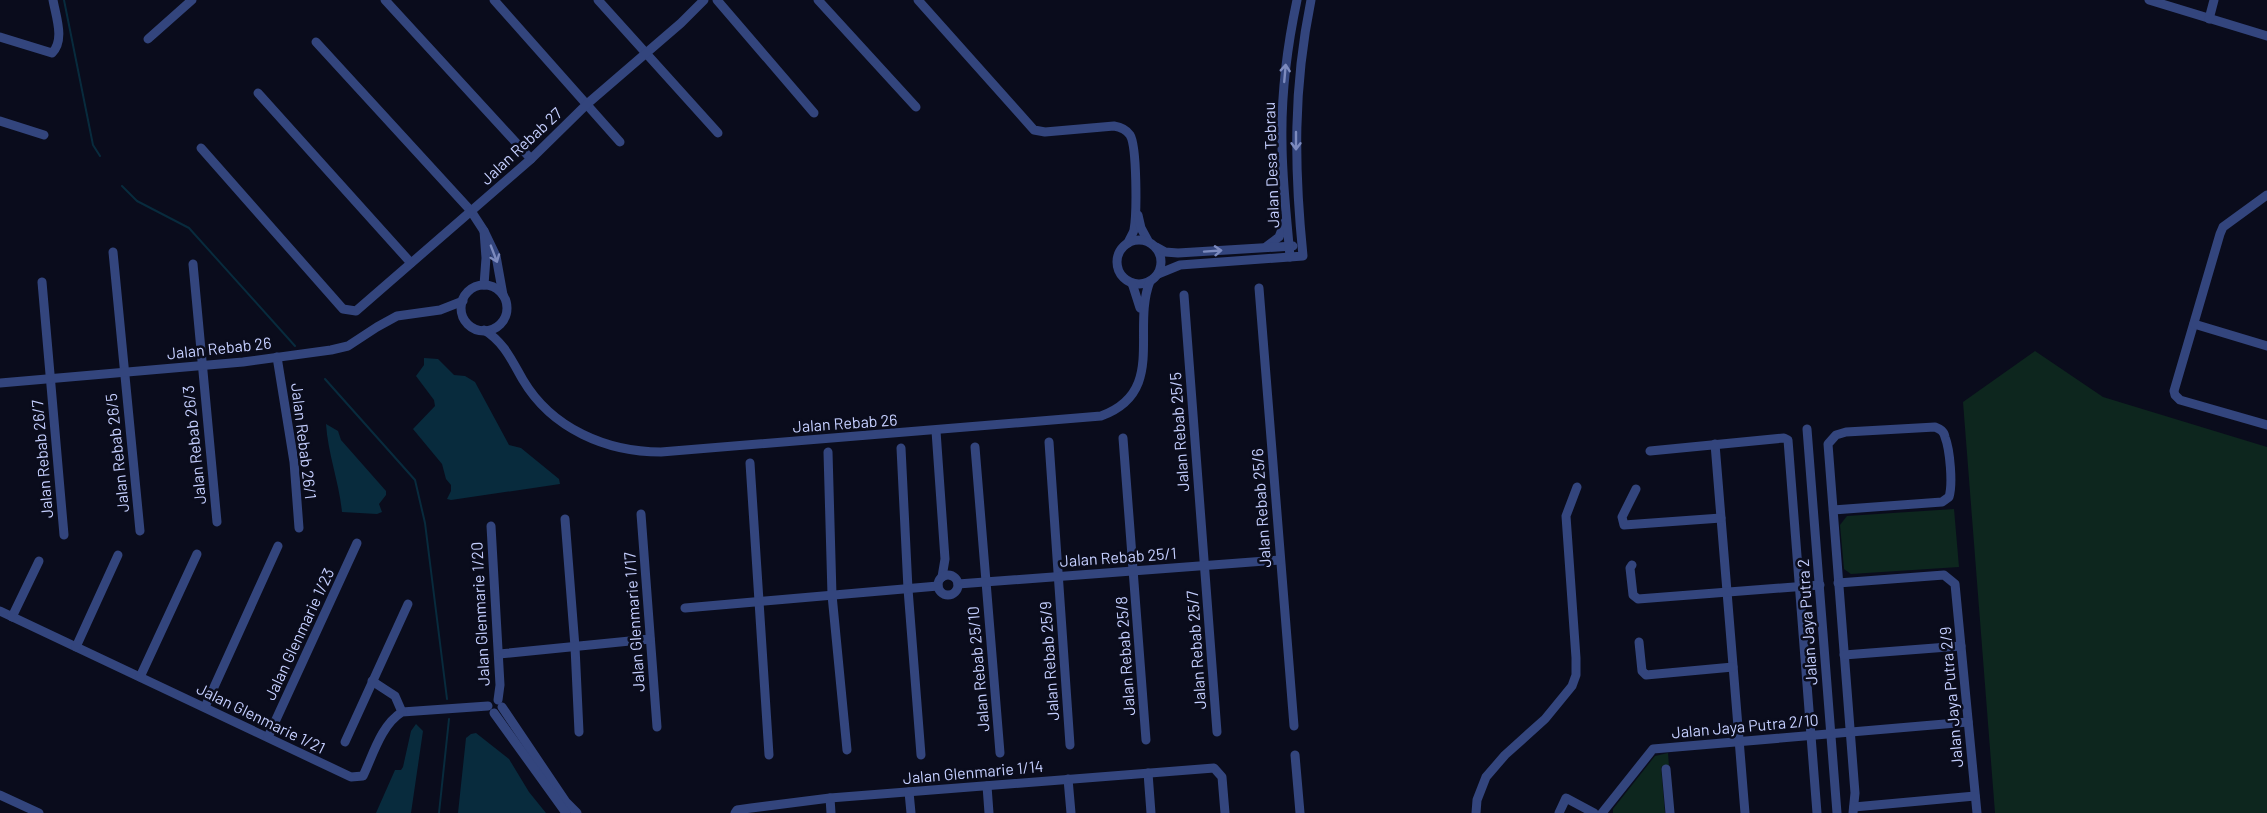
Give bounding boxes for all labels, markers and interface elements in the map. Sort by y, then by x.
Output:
one-way arrow [1280,64,1291,83]
street label: Jalan Desa Tebrau [1259,102,1282,228]
street label: Jalan Rebab 27 [476,103,566,188]
one-way arrow [1290,131,1302,151]
one-way arrow [489,244,500,263]
one-way arrow [1202,245,1222,256]
street label: Jalan Rebab 26 [166,333,272,362]
street label: Jalan Rebab 25/5 [1165,372,1192,492]
street label: Jalan Rebab 26/1 [288,382,321,500]
street label: Jalan Rebab 26/3 [178,385,209,506]
street label: Jalan Rebab 26/5 [101,393,132,514]
street label: Jalan Rebab 26/7 [27,399,56,519]
street label: Jalan Rebab 26 [792,409,898,436]
street label: Jalan Rebab 25/6 [1247,448,1274,568]
street label: Jalan Glenmarie 1/20 [466,541,493,687]
street label: Jalan Rebab 25/1 [1059,543,1177,570]
street label: Jalan Glenmarie 1/17 [619,551,648,692]
street label: Jalan Jaya Putra 2 [1793,558,1820,686]
street label: Jalan Glenmarie 1/23 [260,565,337,703]
street label: Jalan Rebab 25/7 [1182,590,1209,710]
street label: Jalan Rebab 25/8 [1111,596,1138,716]
street label: Jalan Rebab 25/9 [1035,601,1062,721]
street label: Jalan Rebab 25/10 [963,605,992,733]
street label: Jalan Jaya Putra 2/9 [1935,626,1966,768]
street label: Jalan Glenmarie 1/21 [194,678,329,757]
street label: Jalan Jaya Putra 2/10 [1671,710,1819,741]
street label: Jalan Glenmarie 1/14 [902,756,1044,787]

